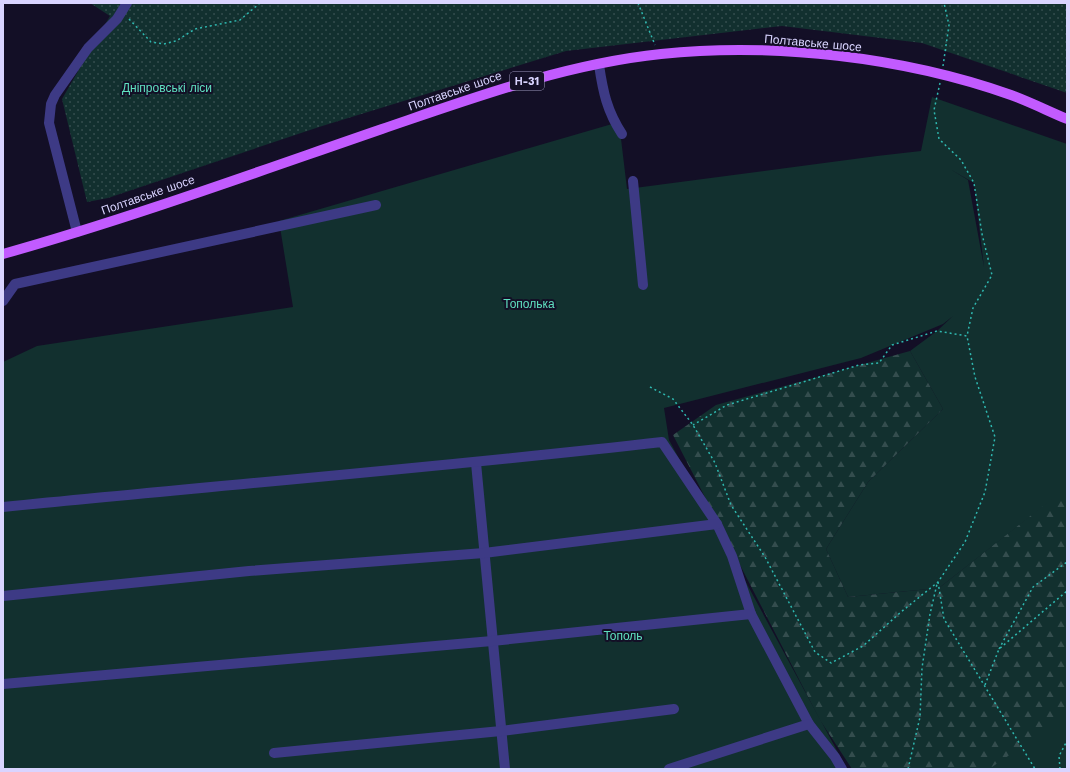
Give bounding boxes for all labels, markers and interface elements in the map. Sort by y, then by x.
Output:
street label: Полтавське шосе [764,32,863,54]
street label: Полтавське шосе [407,68,504,114]
road number: Н-31 [510,72,544,90]
park label: Дніпровські ліси [122,81,212,95]
street label: Полтавське шосе [100,172,197,218]
park label: Тополька [503,297,555,311]
park label: Тополь [603,629,643,643]

